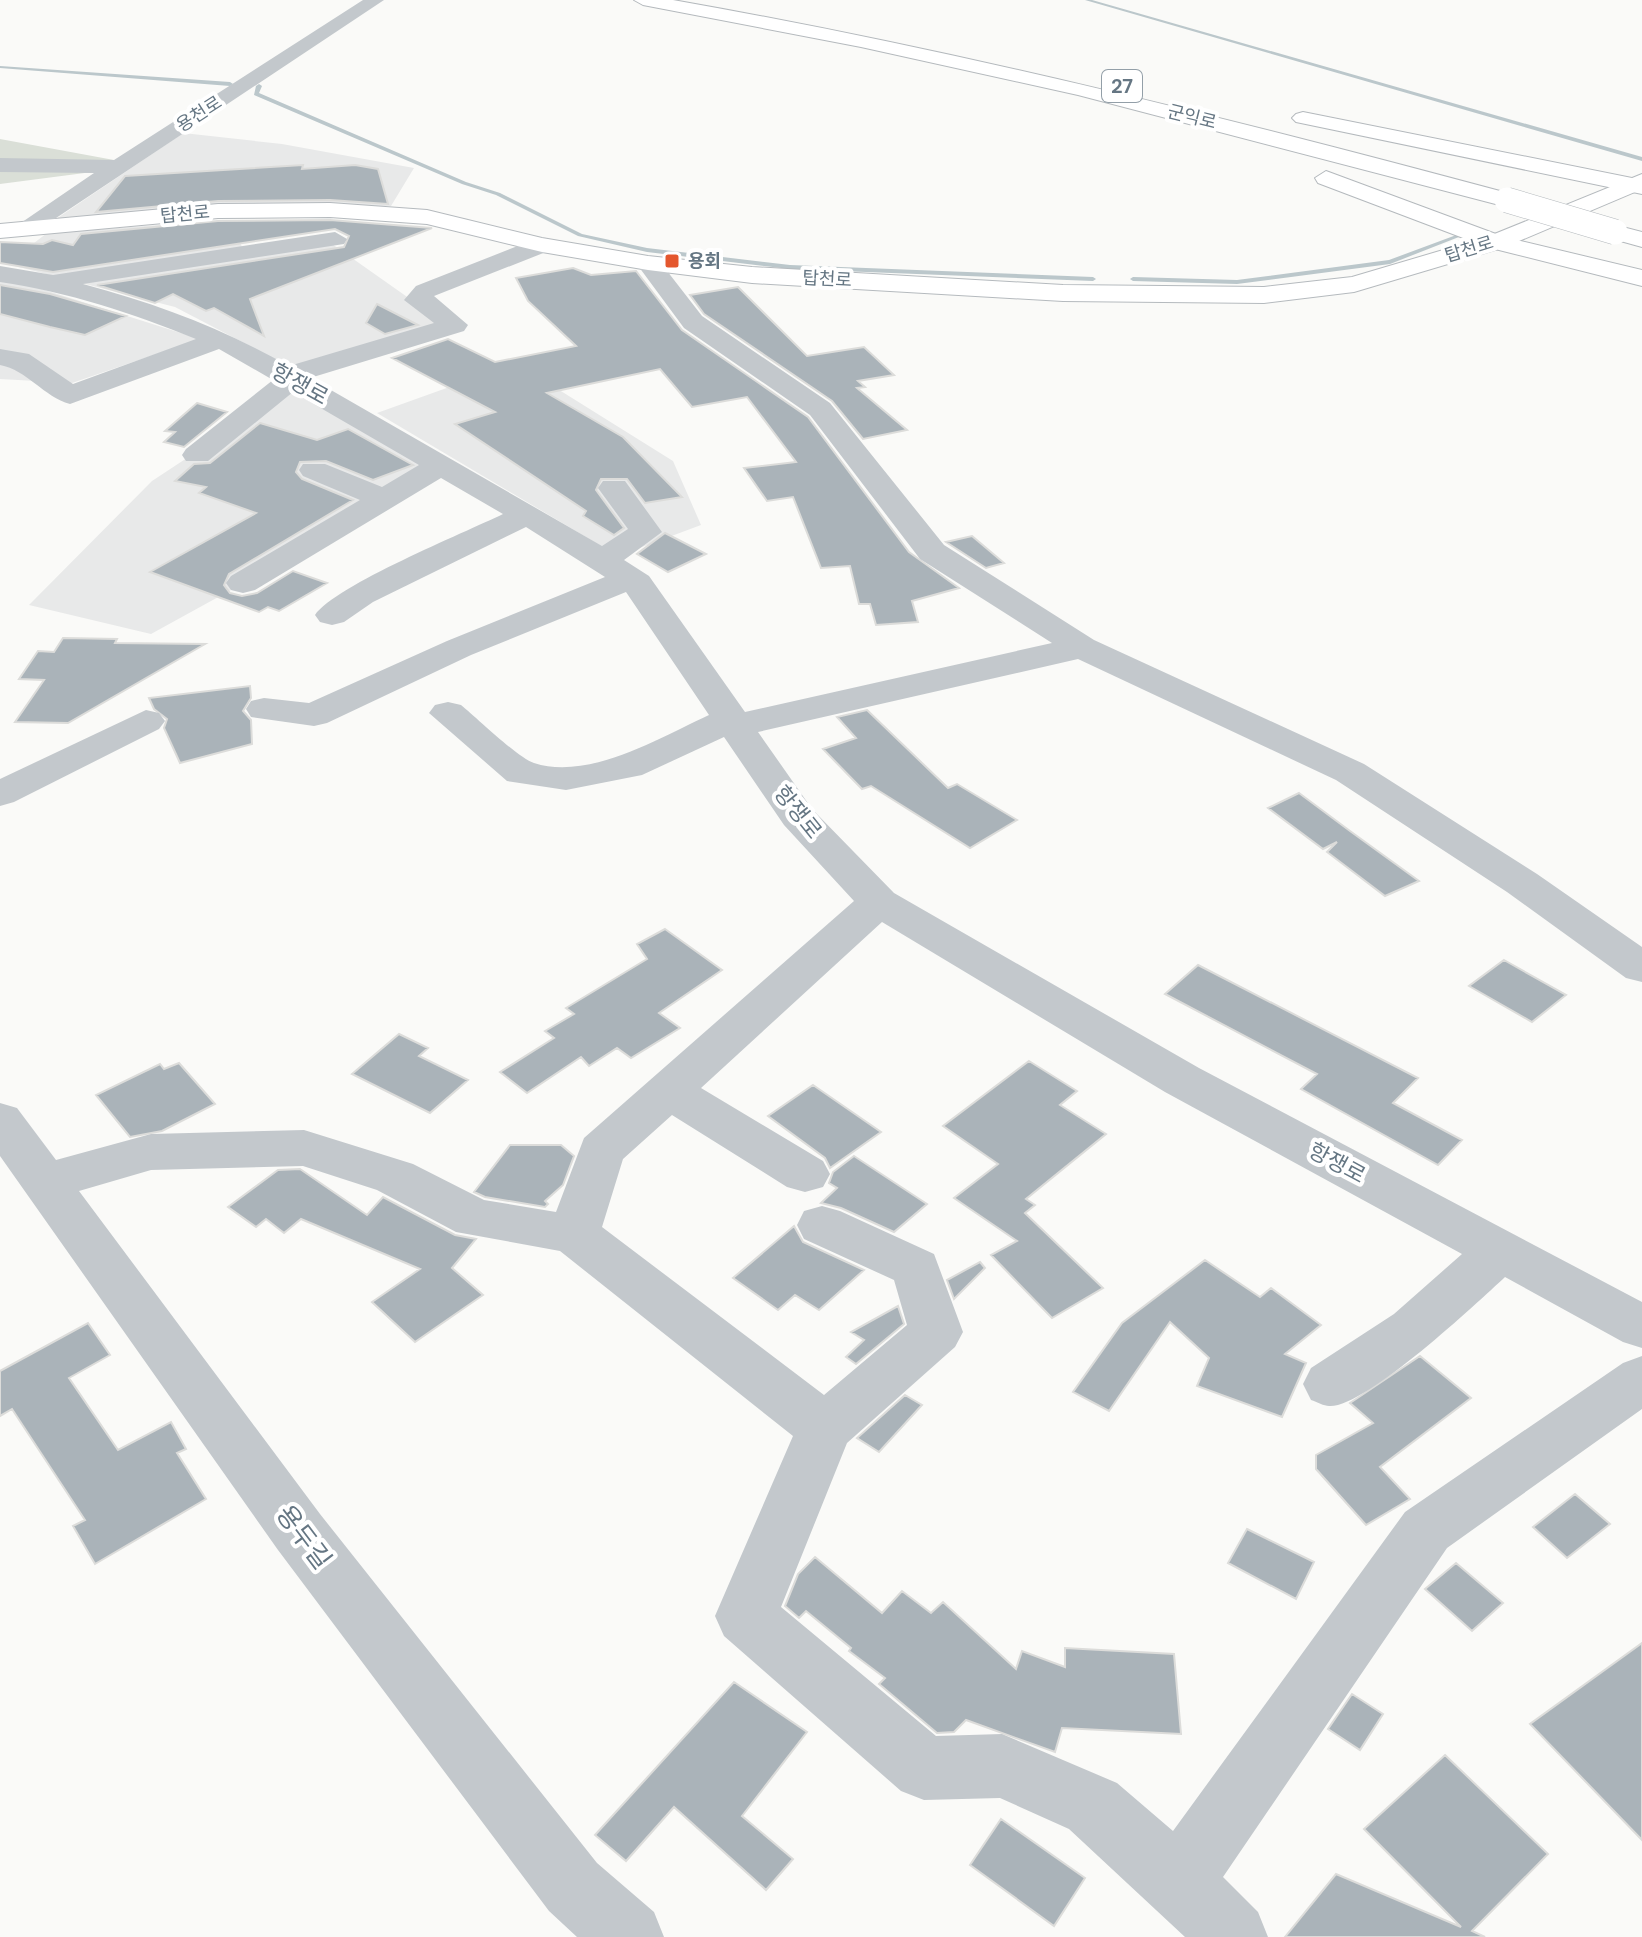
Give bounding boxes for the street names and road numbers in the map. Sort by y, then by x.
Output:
road number: 27 [1102,70,1142,102]
street label: 용천로 [172,90,226,138]
street label: 군익로 [1165,99,1219,135]
street label: 탑천로 [159,200,211,228]
street label: 탑천로 [1442,230,1496,268]
street label: 탑천로 [802,266,852,292]
street label: 항쟁로 [266,357,334,411]
street label: 항쟁로 [768,779,828,845]
street label: 항쟁로 [1303,1136,1371,1190]
street label: 용두길 [269,1498,339,1576]

